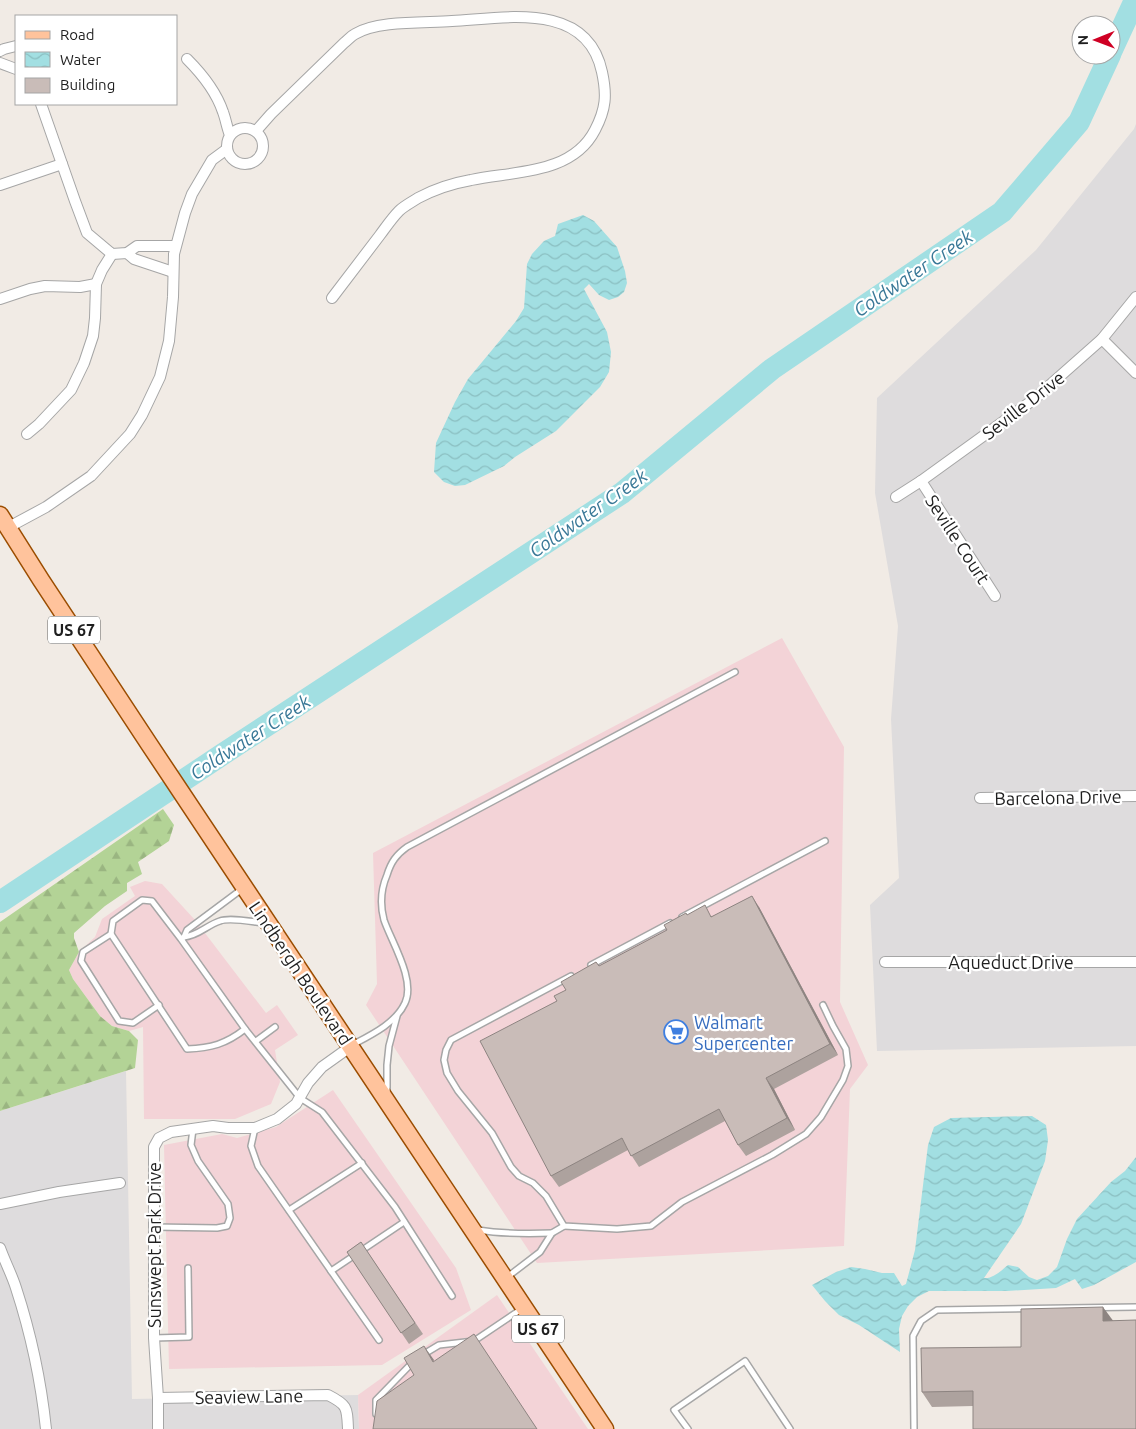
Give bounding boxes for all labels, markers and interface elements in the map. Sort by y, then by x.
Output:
legend [15,15,178,105]
north arrow [1071,15,1121,65]
text: Road [60,26,95,43]
text: N [1075,35,1091,46]
text: Water [60,51,101,68]
text: Building [60,76,115,93]
water label: Coldwater Creek [849,225,977,321]
street label: Seville Drive [978,367,1068,443]
water label: Coldwater Creek [525,464,651,562]
street label: Seville Court [922,491,994,587]
road number: US 67 [48,616,100,644]
water label: Coldwater Creek [186,690,314,784]
street label: Barcelona Drive [994,786,1122,808]
street label: Lindbergh Boulevard [246,898,356,1048]
street label: Aqueduct Drive [948,952,1074,972]
place label: Walmart Supercenter [694,1012,793,1053]
supermarket icon: Walmart Supercenter [663,1019,689,1045]
street label: Sunswept Park Drive [144,1162,164,1328]
road number: US 67 [512,1316,564,1342]
street label: Seaview Lane [195,1385,303,1407]

